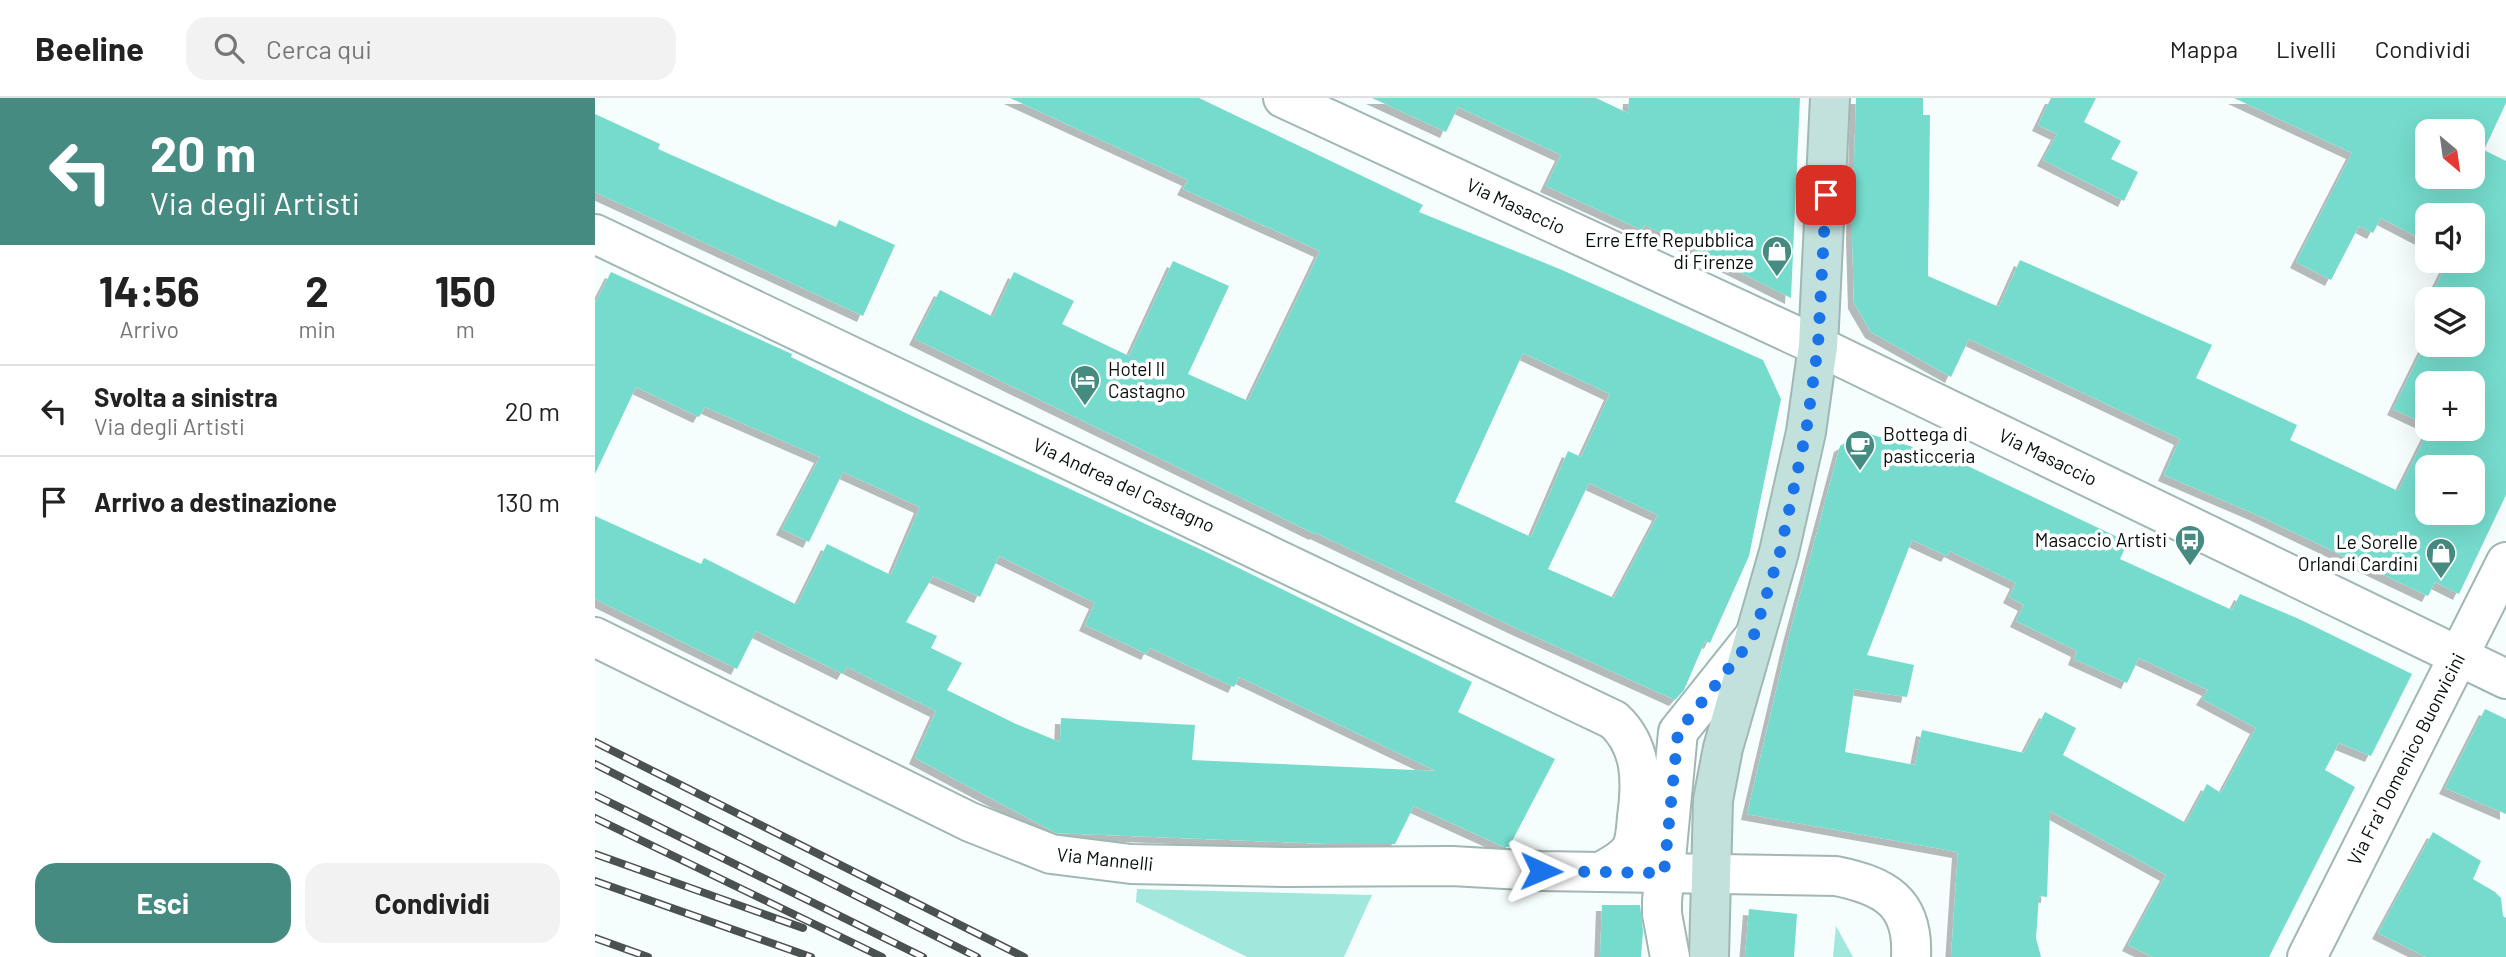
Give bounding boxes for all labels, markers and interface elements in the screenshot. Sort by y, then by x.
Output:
search box [186,17,676,80]
text: Beeline [35,28,144,68]
icon: search [210,29,248,67]
text: Cerca qui [266,33,372,64]
text: Mappa [2170,34,2238,63]
text: Livelli [2276,34,2337,63]
text: Condividi [2375,34,2471,63]
north arrow [2415,119,2485,189]
map controls [2415,119,2485,525]
text: 20 m [150,123,256,182]
icon: left [35,126,126,217]
pin [1796,165,1856,225]
street label: Via Masaccio [1463,173,1569,238]
icon: arrive [1807,176,1845,214]
text: Via degli Artisti [150,183,360,221]
button: sound [2415,203,2485,273]
place label: Erre Effe Repubblica di Firenze [1585,228,1754,273]
shop icon: Erre Effe Repubblica di Firenze [1760,234,1794,278]
text: 14:56 [99,265,200,315]
text: 2 [305,265,329,315]
text: 150 [435,265,496,315]
button: layers [2415,287,2485,357]
text: Arrivo [119,315,179,343]
text: min [298,315,336,343]
text: m [456,315,475,343]
place label: Hotel Il Castagno [1108,357,1185,402]
hotel icon: Hotel Il Castagno [1068,363,1102,407]
button: + [2415,371,2485,441]
text: Svolta a sinistra [94,381,278,412]
icon: left [35,392,73,430]
text: 20 m [505,395,560,426]
text: Via degli Artisti [94,412,245,440]
place label: Bottega di pasticceria [1883,422,1975,467]
street label: Via Masaccio [1995,423,2101,490]
cafe icon: Bottega di pasticceria [1843,428,1877,472]
street label: Via Andrea del Castagno [1030,432,1219,537]
button: − [2415,455,2485,525]
icon: arrive [35,483,73,521]
text: Arrivo a destinazione [94,486,337,517]
text: 130 m [496,486,560,517]
bus stop icon: Masaccio Artisti [2173,523,2207,567]
place label: Masaccio Artisti [2035,528,2167,551]
place label: Le Sorelle Orlandi Cardini [2298,530,2418,575]
shop icon: Le Sorelle Orlandi Cardini [2424,536,2458,580]
street label: Via Fra' Domenico Buonvicini [2342,649,2469,869]
position arrow [1504,834,1578,908]
street label: Via Mannelli [1056,842,1154,875]
button: Esci [35,863,291,943]
button: Condividi [305,863,560,943]

